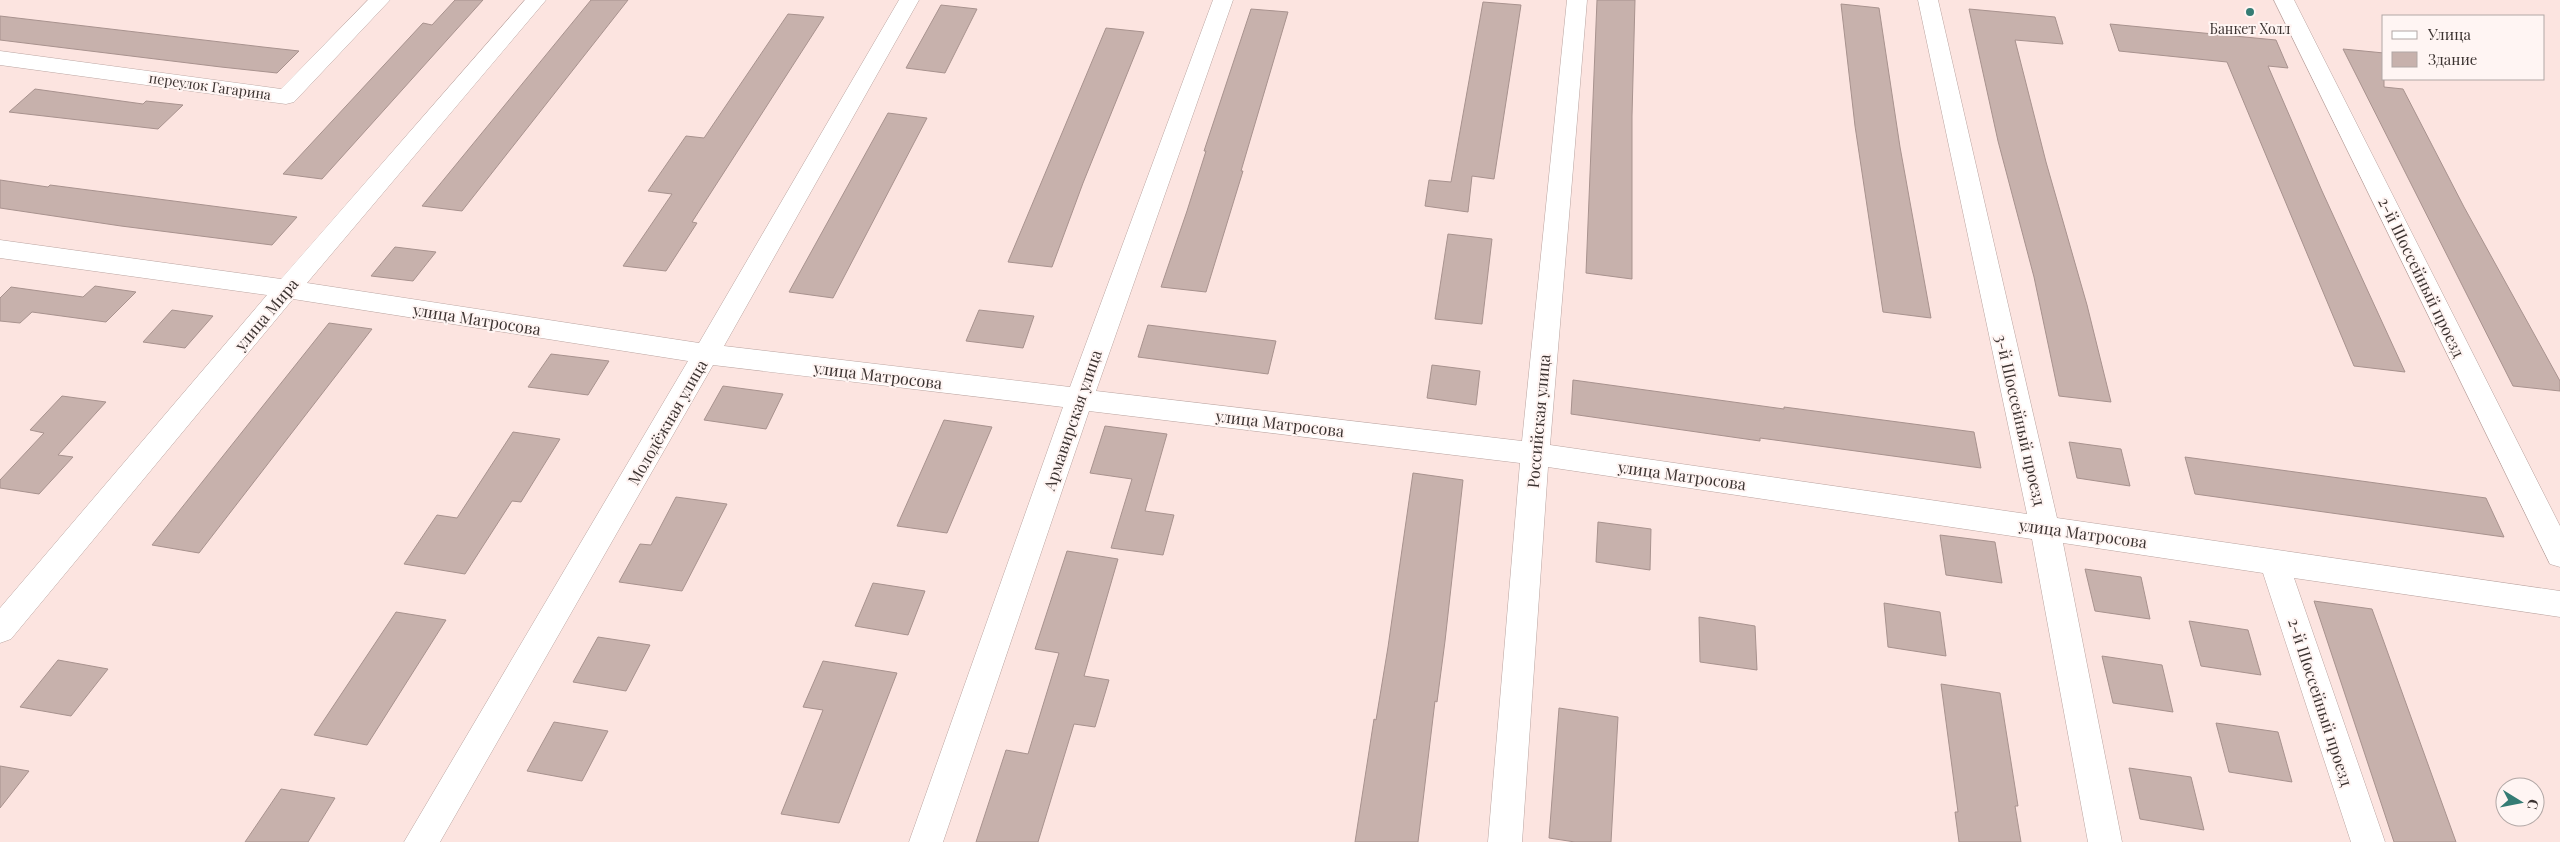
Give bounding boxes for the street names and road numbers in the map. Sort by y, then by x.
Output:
street label: переулок Гагарина [148,68,272,104]
street label: 2-й Шоссейный проезд [2374,193,2470,361]
street label: улица Мира [229,273,302,355]
street label: улица Матросова [411,298,542,339]
street label: 3-й Шоссейный проезд [1991,332,2051,508]
street label: Армавирская улица [1038,347,1106,494]
street label: Российская улица [1522,353,1554,489]
street label: Молодёжная улица [623,355,711,489]
street label: улица Матросова [812,357,943,393]
street label: улица Матросова [1214,405,1345,441]
street label: улица Матросова [1616,455,1747,494]
street label: улица Матросова [2017,513,2148,552]
street label: 2-й Шоссейный проезд [2284,615,2358,789]

